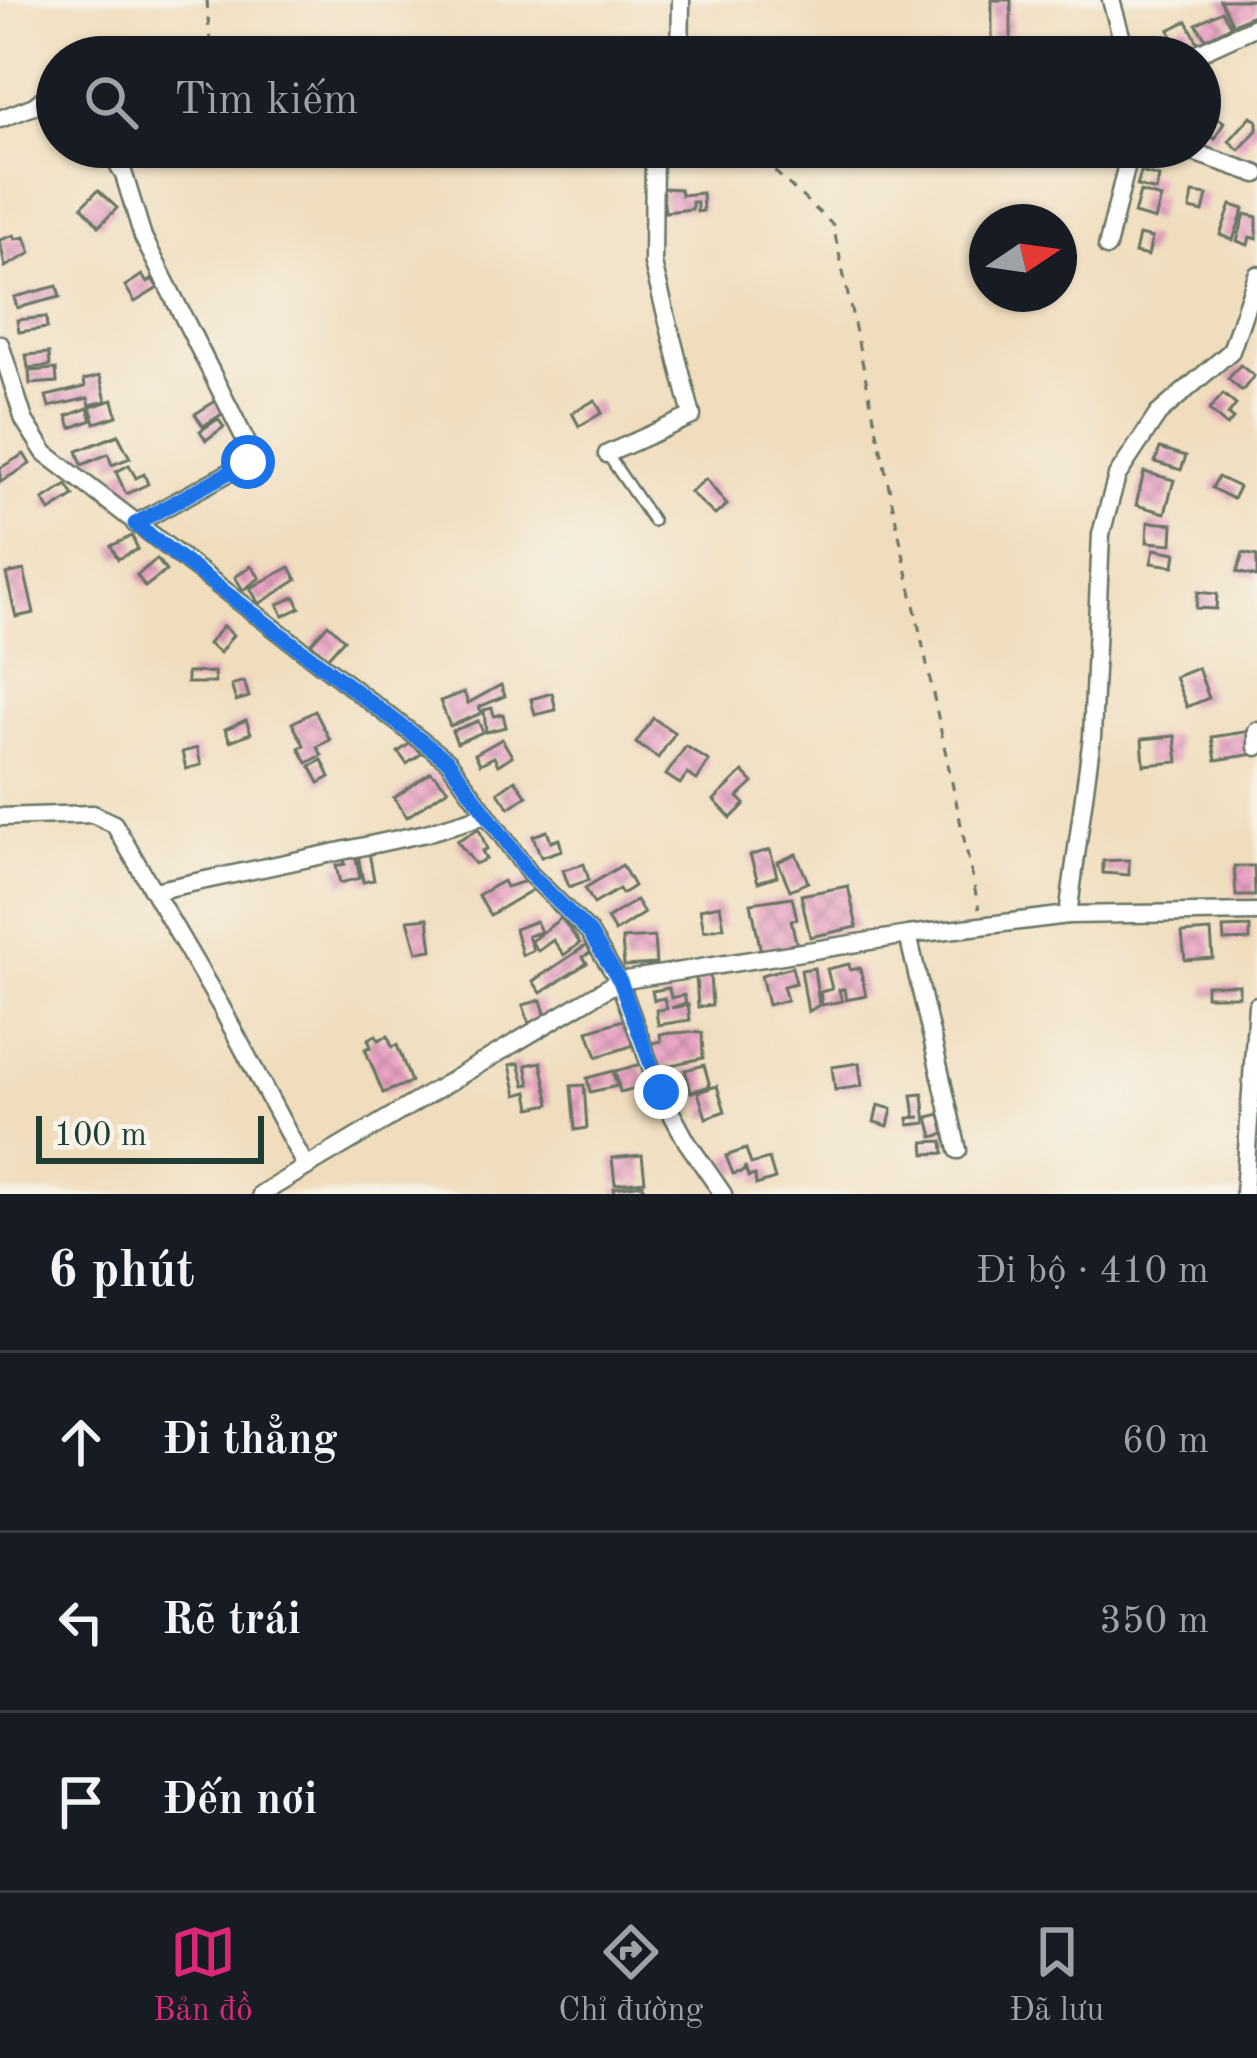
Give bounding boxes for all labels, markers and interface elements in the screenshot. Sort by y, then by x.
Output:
search box [36,36,1221,168]
icon: search [78,69,144,135]
text: Tìm kiếm [174,79,359,124]
north arrow [969,204,1077,312]
route start [221,435,275,489]
route end [634,1065,688,1119]
scale bar [36,1110,264,1163]
text: 100 m [54,1120,147,1153]
text: 6 phút [48,1247,195,1298]
text: Đi bộ · 410 m [976,1252,1209,1291]
icon: ahead [48,1409,114,1475]
text: Đi thẳng [162,1419,338,1464]
text: 60 m [1122,1422,1209,1461]
icon: left [48,1589,114,1655]
text: Rẽ trái [162,1599,301,1644]
text: 350 m [1099,1602,1209,1641]
icon: arrive [48,1769,114,1835]
text: Đến nơi [162,1779,317,1824]
tab: Bản đồ [153,1919,253,2032]
tab: Chỉ đường [558,1919,703,2032]
tab: Đã lưu [1009,1919,1104,2032]

